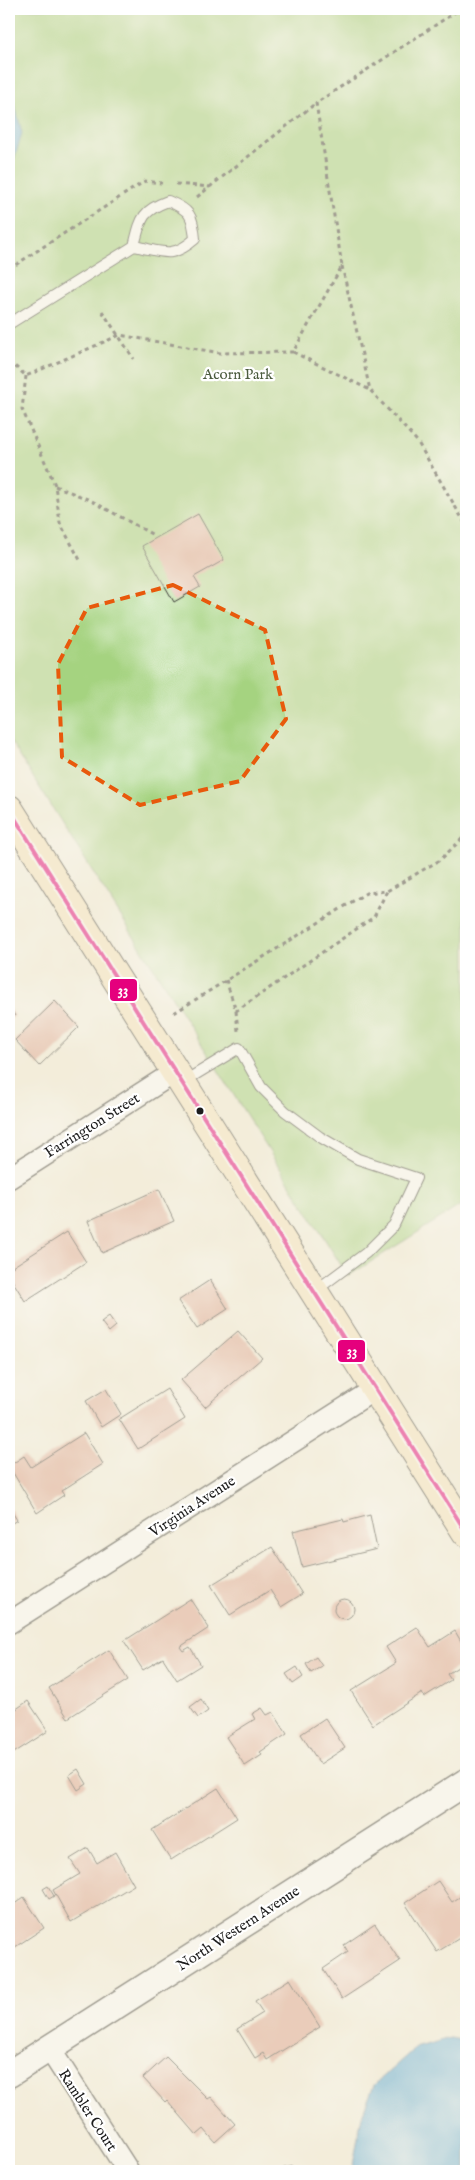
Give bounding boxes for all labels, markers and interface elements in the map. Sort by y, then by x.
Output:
park label: Acorn Park [202,365,274,384]
line badge: 33 [109,978,138,1002]
text: 33 [118,982,128,1000]
street label: Farrington Street [41,1089,143,1162]
unlabelled marker [195,1106,205,1116]
line badge: 33 [337,1339,366,1363]
text: 33 [347,1343,357,1361]
street label: Virginia Avenue [145,1471,239,1542]
street label: North Western Avenue [173,1881,303,1975]
street label: Rambler Court [54,2066,121,2155]

